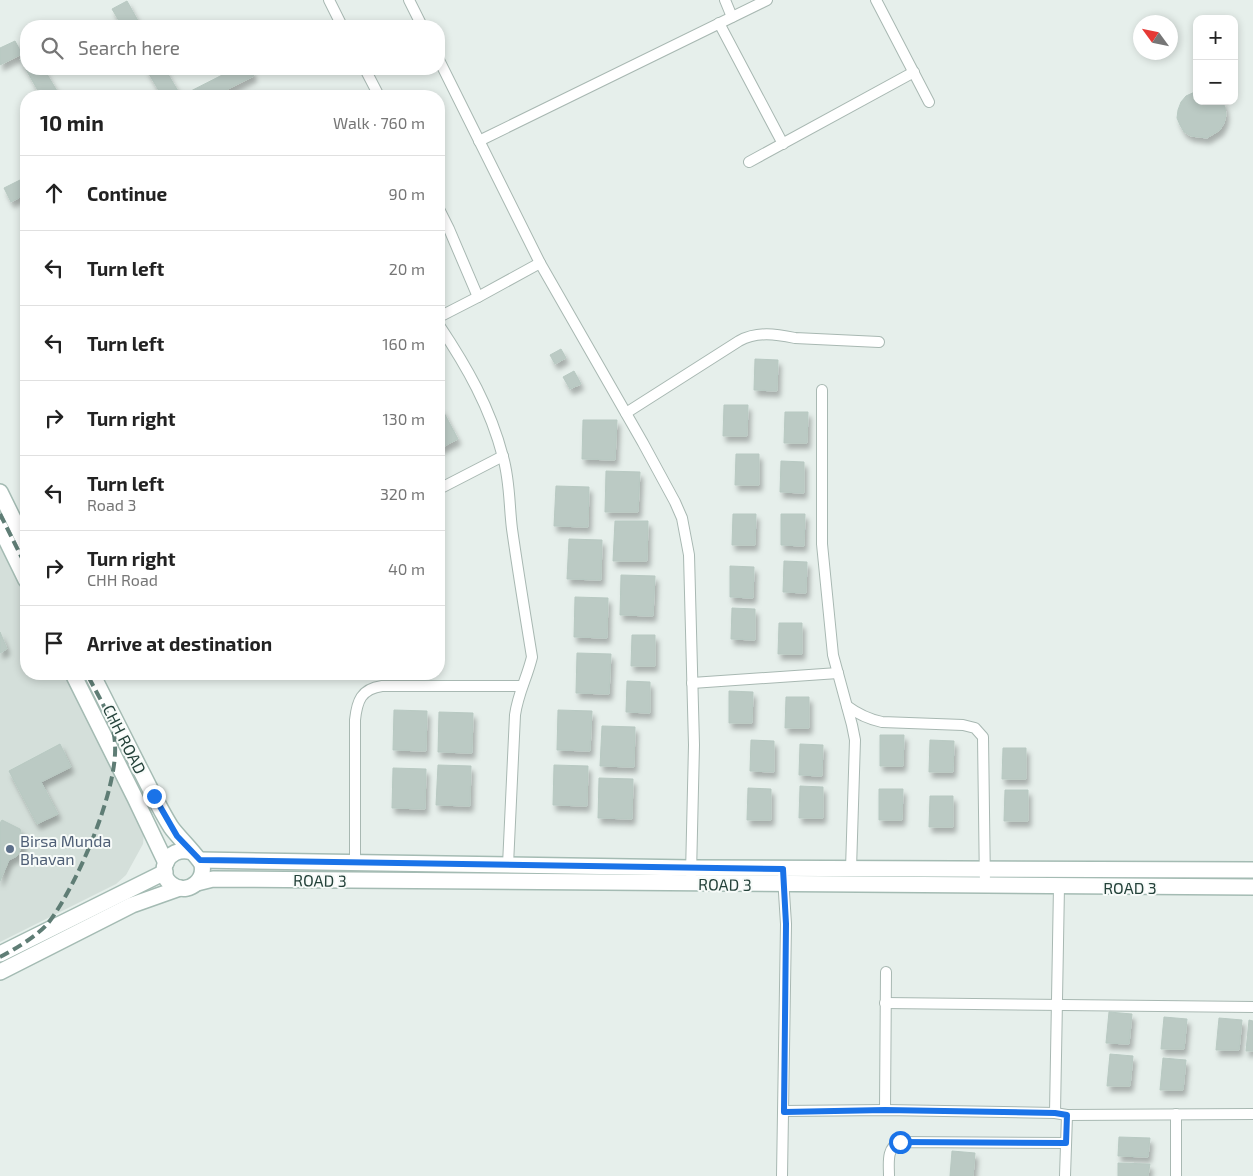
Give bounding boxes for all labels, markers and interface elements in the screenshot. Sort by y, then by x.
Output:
north arrow [1133,15,1178,60]
map controls [1193,15,1238,105]
button: + [1193,15,1238,60]
search box [20,20,445,75]
icon: search [38,34,66,62]
text: Search here [78,36,180,59]
button: − [1193,60,1238,105]
text: 10 min [40,110,104,135]
text: Walk · 760 m [333,113,425,132]
icon: ahead [40,179,68,207]
text: Continue [87,182,167,205]
text: 90 m [389,184,425,203]
icon: left [40,254,68,282]
text: Turn left [87,257,164,280]
text: 20 m [389,259,425,278]
icon: left [40,329,68,357]
text: Turn left [87,332,164,355]
text: 160 m [382,334,425,353]
icon: right [40,404,68,432]
text: Turn right [87,407,175,430]
text: 130 m [383,409,425,428]
text: Turn left [87,472,164,495]
icon: left [40,479,68,507]
text: 320 m [380,484,425,503]
text: Road 3 [87,495,136,514]
text: Turn right [87,547,175,570]
icon: right [40,554,68,582]
text: 40 m [388,559,425,578]
text: CHH Road [87,570,158,589]
icon: arrive [40,629,68,657]
text: Arrive at destination [87,632,272,655]
street label: CHH ROAD [99,701,151,777]
route end [143,785,166,808]
place label: Birsa Munda Bhavan [20,831,111,868]
marker: Birsa Munda Bhavan [4,843,16,855]
street label: ROAD 3 [293,870,347,890]
street label: ROAD 3 [698,874,752,894]
street label: ROAD 3 [1103,878,1157,897]
route start [889,1131,912,1154]

